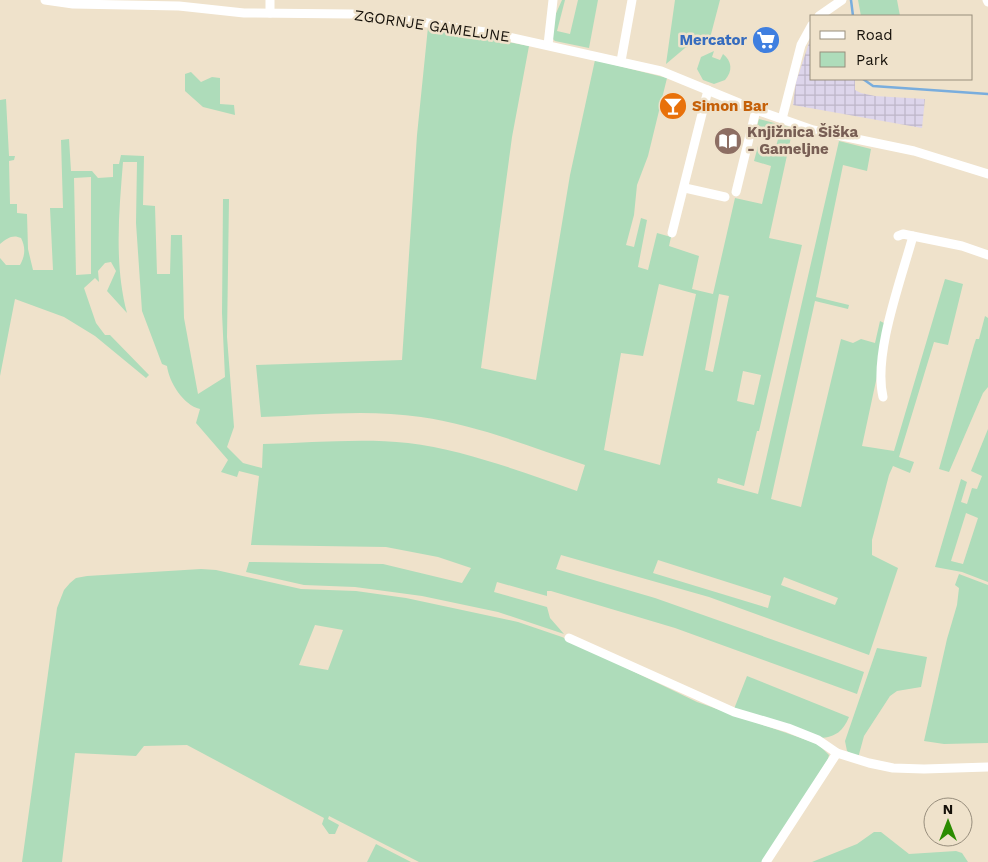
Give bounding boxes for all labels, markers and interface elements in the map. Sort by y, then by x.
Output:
street label: ZGORNJE GAMELJNE [353,6,511,46]
legend [810,15,973,80]
supermarket icon: Mercator [751,25,781,55]
text: Road [856,26,893,44]
place label: Mercator [679,31,748,49]
text: Park [856,51,889,69]
bar icon: Simon Bar [658,91,688,121]
place label: Simon Bar [692,97,769,115]
place label: Knjižnica Šiška - Gameljne [747,123,858,158]
library icon: Knjižnica Šiška - Gameljne [713,126,743,156]
north arrow [923,797,973,847]
text: N [943,801,953,817]

